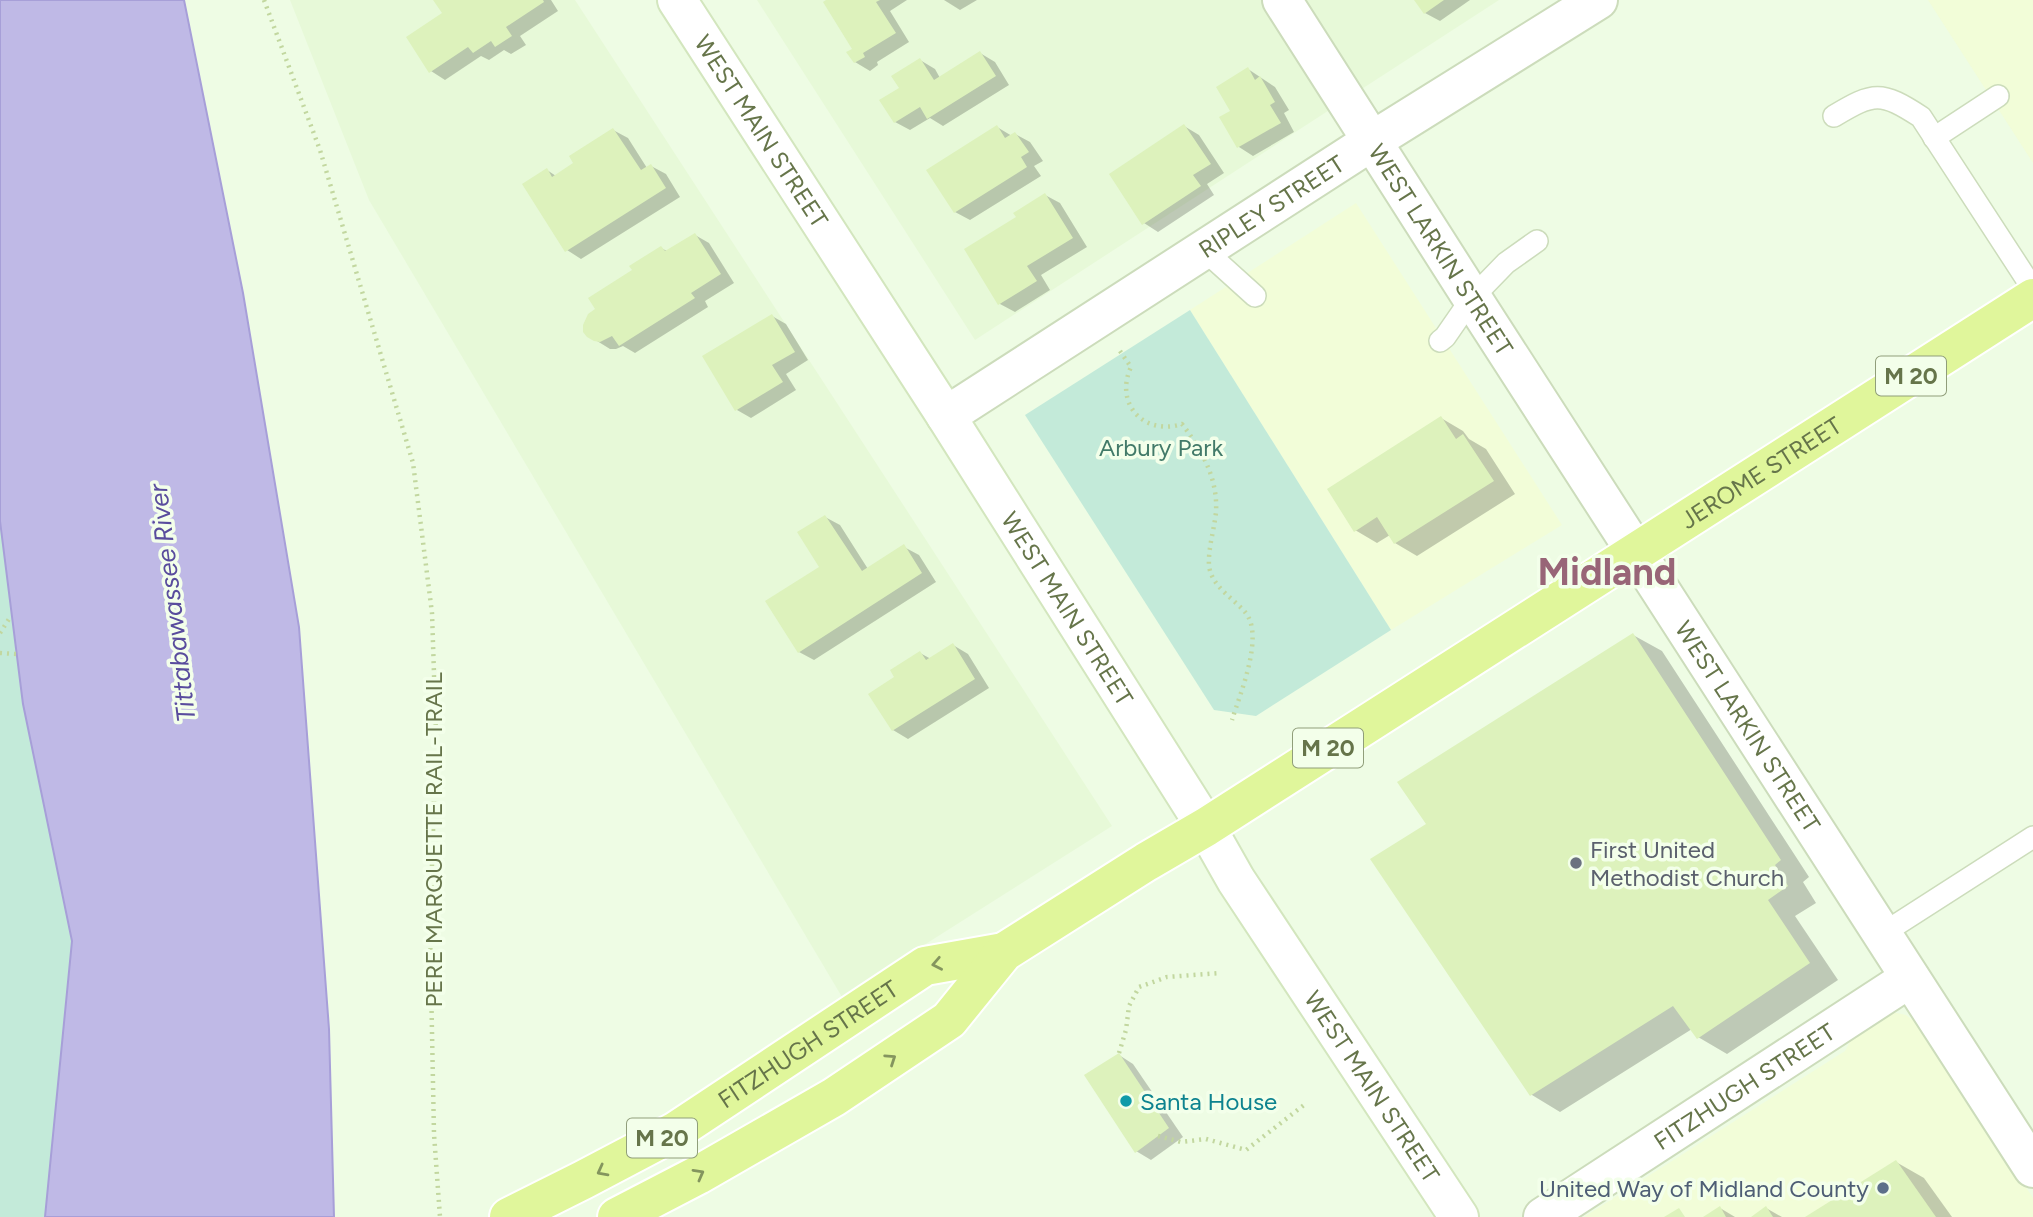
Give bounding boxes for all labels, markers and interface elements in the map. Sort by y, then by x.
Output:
street label: WEST MAIN STREET [689,29,835,233]
street label: WEST LARKIN STREET [1363,138,1520,361]
street label: RIPLEY STREET [1193,149,1349,264]
road number: M 20 [1876,356,1946,396]
street label: JEROME STREET [1675,410,1847,534]
park label: Arbury Park [1099,433,1223,462]
water label: Tittabawassee River [141,481,202,724]
street label: WEST MAIN STREET [996,506,1140,711]
district label: Midland [1538,549,1676,595]
street label: WEST LARKIN STREET [1669,615,1827,837]
street label: PERE MARQUETTE RAIL-TRAIL [419,672,448,1008]
road number: M 20 [1293,728,1363,768]
place label: First United Methodist Church [1590,835,1784,892]
marker: First United Methodist Church [1568,855,1584,871]
one-way arrow [931,956,943,971]
street label: FITZHUGH STREET [712,974,903,1114]
street label: WEST MAIN STREET [1299,985,1446,1187]
street label: FITZHUGH STREET [1648,1017,1840,1156]
one-way arrow [883,1055,896,1068]
place label: Santa House [1140,1087,1277,1116]
marker: Santa House [1118,1093,1134,1109]
road number: M 20 [627,1119,697,1158]
one-way arrow [596,1162,609,1176]
one-way arrow [692,1169,705,1182]
place label: United Way of Midland County [1539,1174,1869,1203]
marker: United Way of Midland County [1875,1180,1891,1196]

